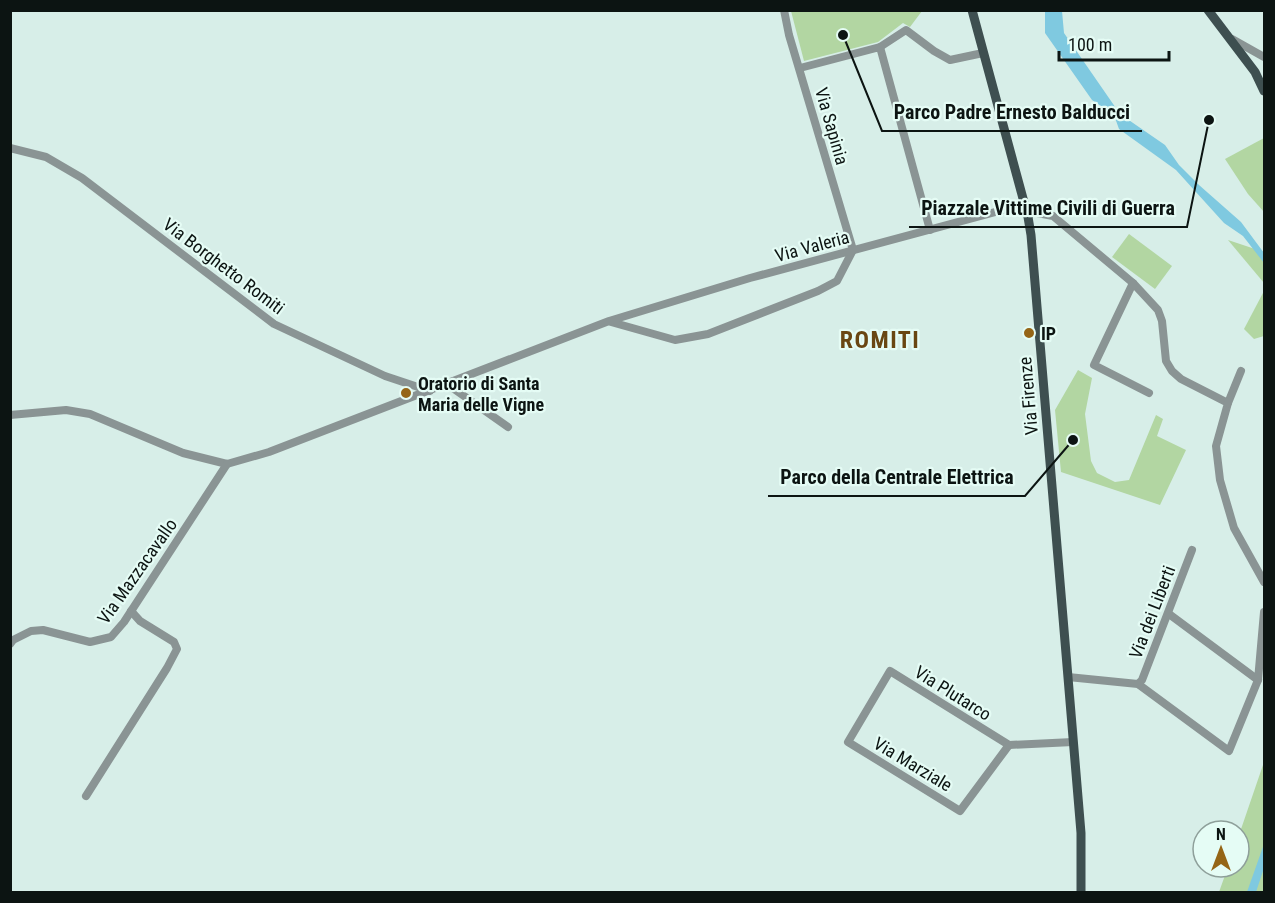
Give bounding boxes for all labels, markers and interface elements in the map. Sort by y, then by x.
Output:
scale bar [1059,24,1168,62]
text: 100 m [1068,34,1112,55]
street label: Via Sapinia [811,85,853,167]
callout: Parco Padre Ernesto Balducci [882,93,1142,131]
text: Parco Padre Ernesto Balducci [894,100,1130,124]
callout: Piazzale Vittime Civili di Guerra [909,189,1187,227]
text: Piazzale Vittime Civili di Guerra [921,196,1175,220]
street label: Via Borghetto Romiti [159,214,289,318]
street label: Via Valeria [773,226,851,266]
place label: IP [1041,323,1056,344]
district label: ROMITI [840,326,920,354]
marker: IP [1022,326,1036,340]
street label: Via Firenze [1014,356,1042,436]
place label: Oratorio di Santa Maria delle Vigne [418,373,544,415]
marker: Oratorio di Santa Maria delle Vigne [399,386,413,400]
callout: Parco della Centrale Elettrica [768,458,1025,496]
text: Parco della Centrale Elettrica [780,465,1014,489]
street label: Via Mazzacavallo [93,514,181,628]
street label: Via dei Liberti [1125,562,1179,662]
street label: Via Plutarco [911,661,995,725]
street label: Via Marziale [870,732,956,796]
north arrow [1191,819,1251,879]
text: N [1216,825,1226,844]

